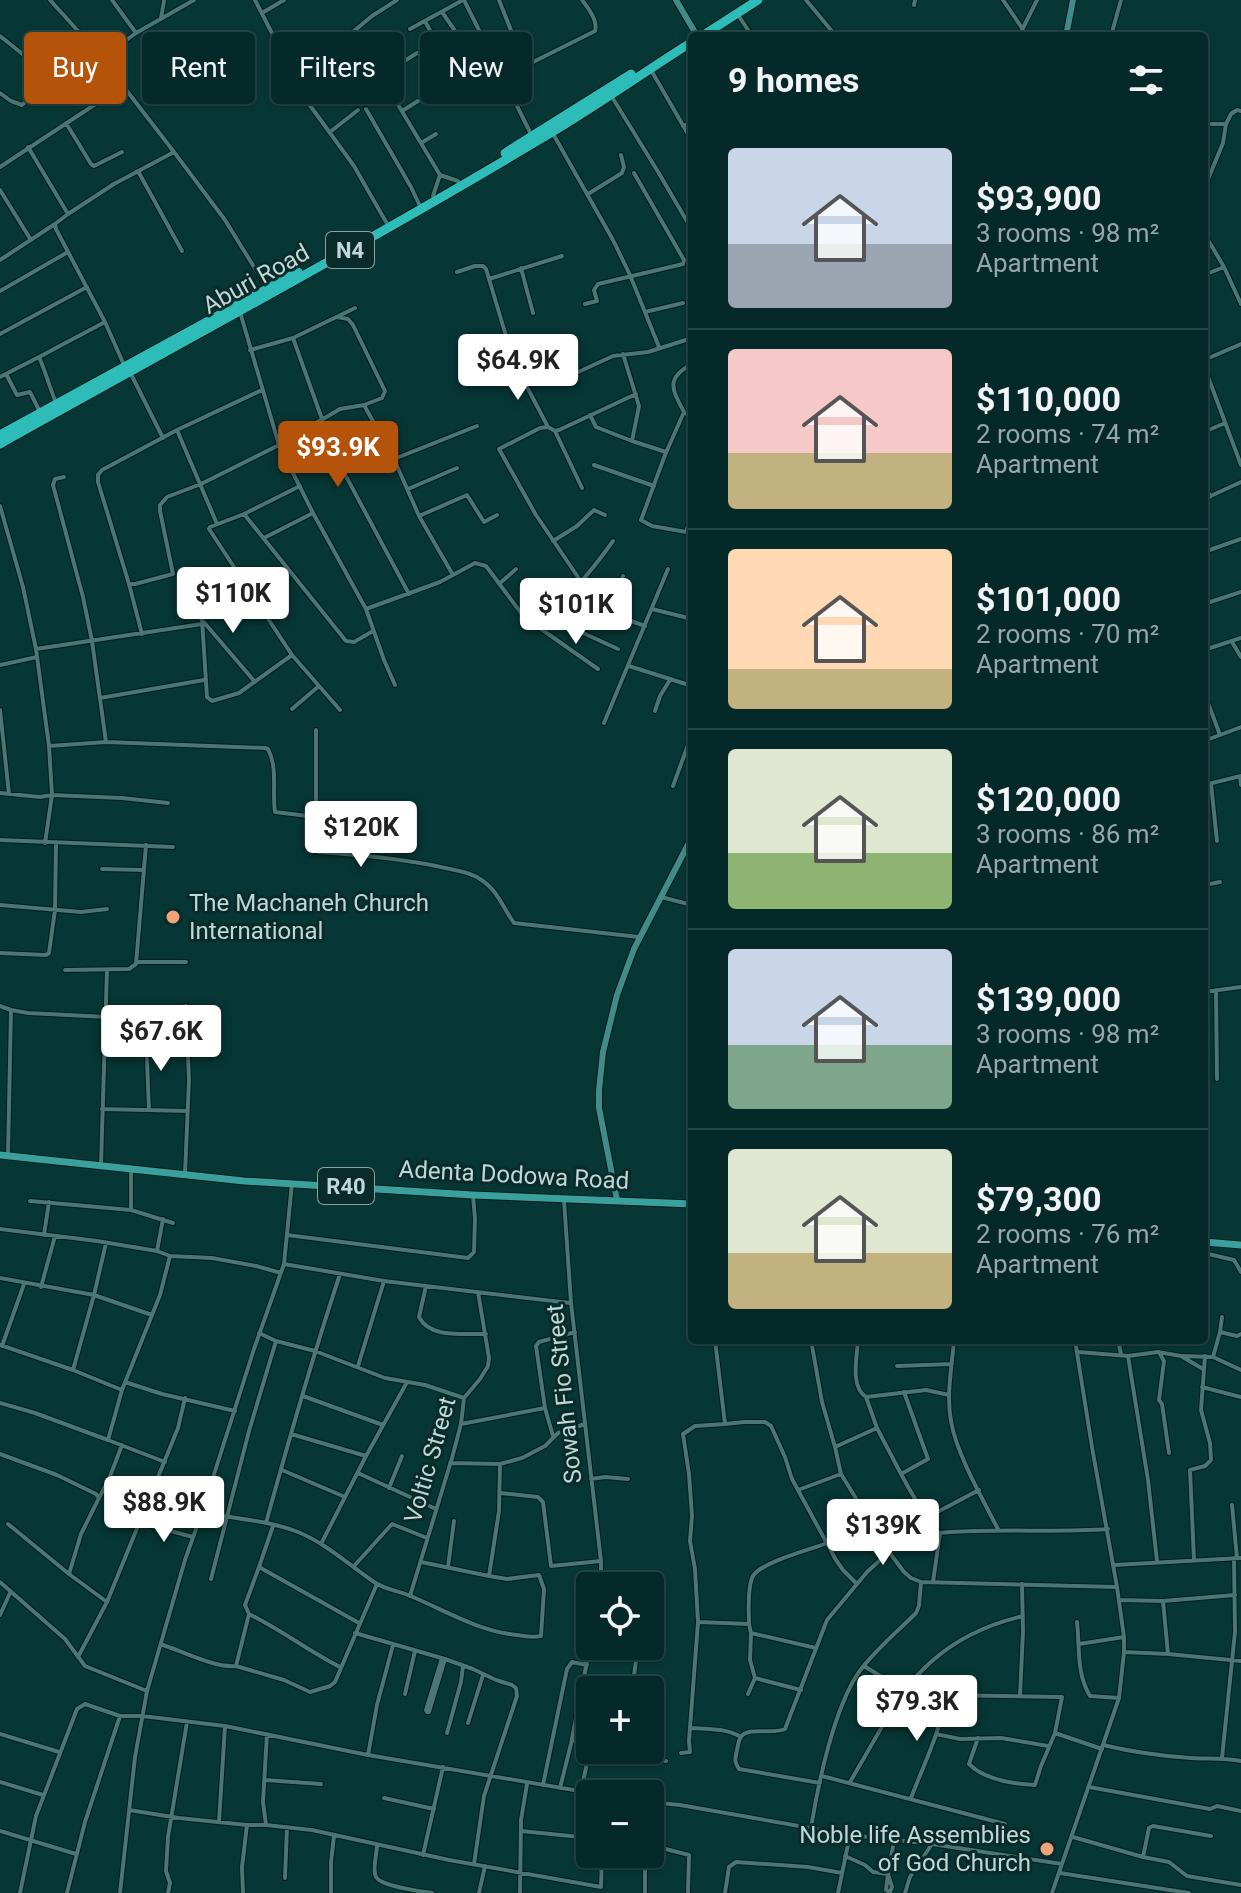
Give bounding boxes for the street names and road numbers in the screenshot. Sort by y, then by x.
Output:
road number: N4 [326,232,374,268]
street label: Aburi Road [198,238,314,320]
street label: Adenta Dodowa Road [398,1155,630,1195]
road number: R40 [318,1168,374,1204]
street label: Sowah Fio Street [541,1303,587,1485]
street label: Voltic Street [399,1394,461,1526]

